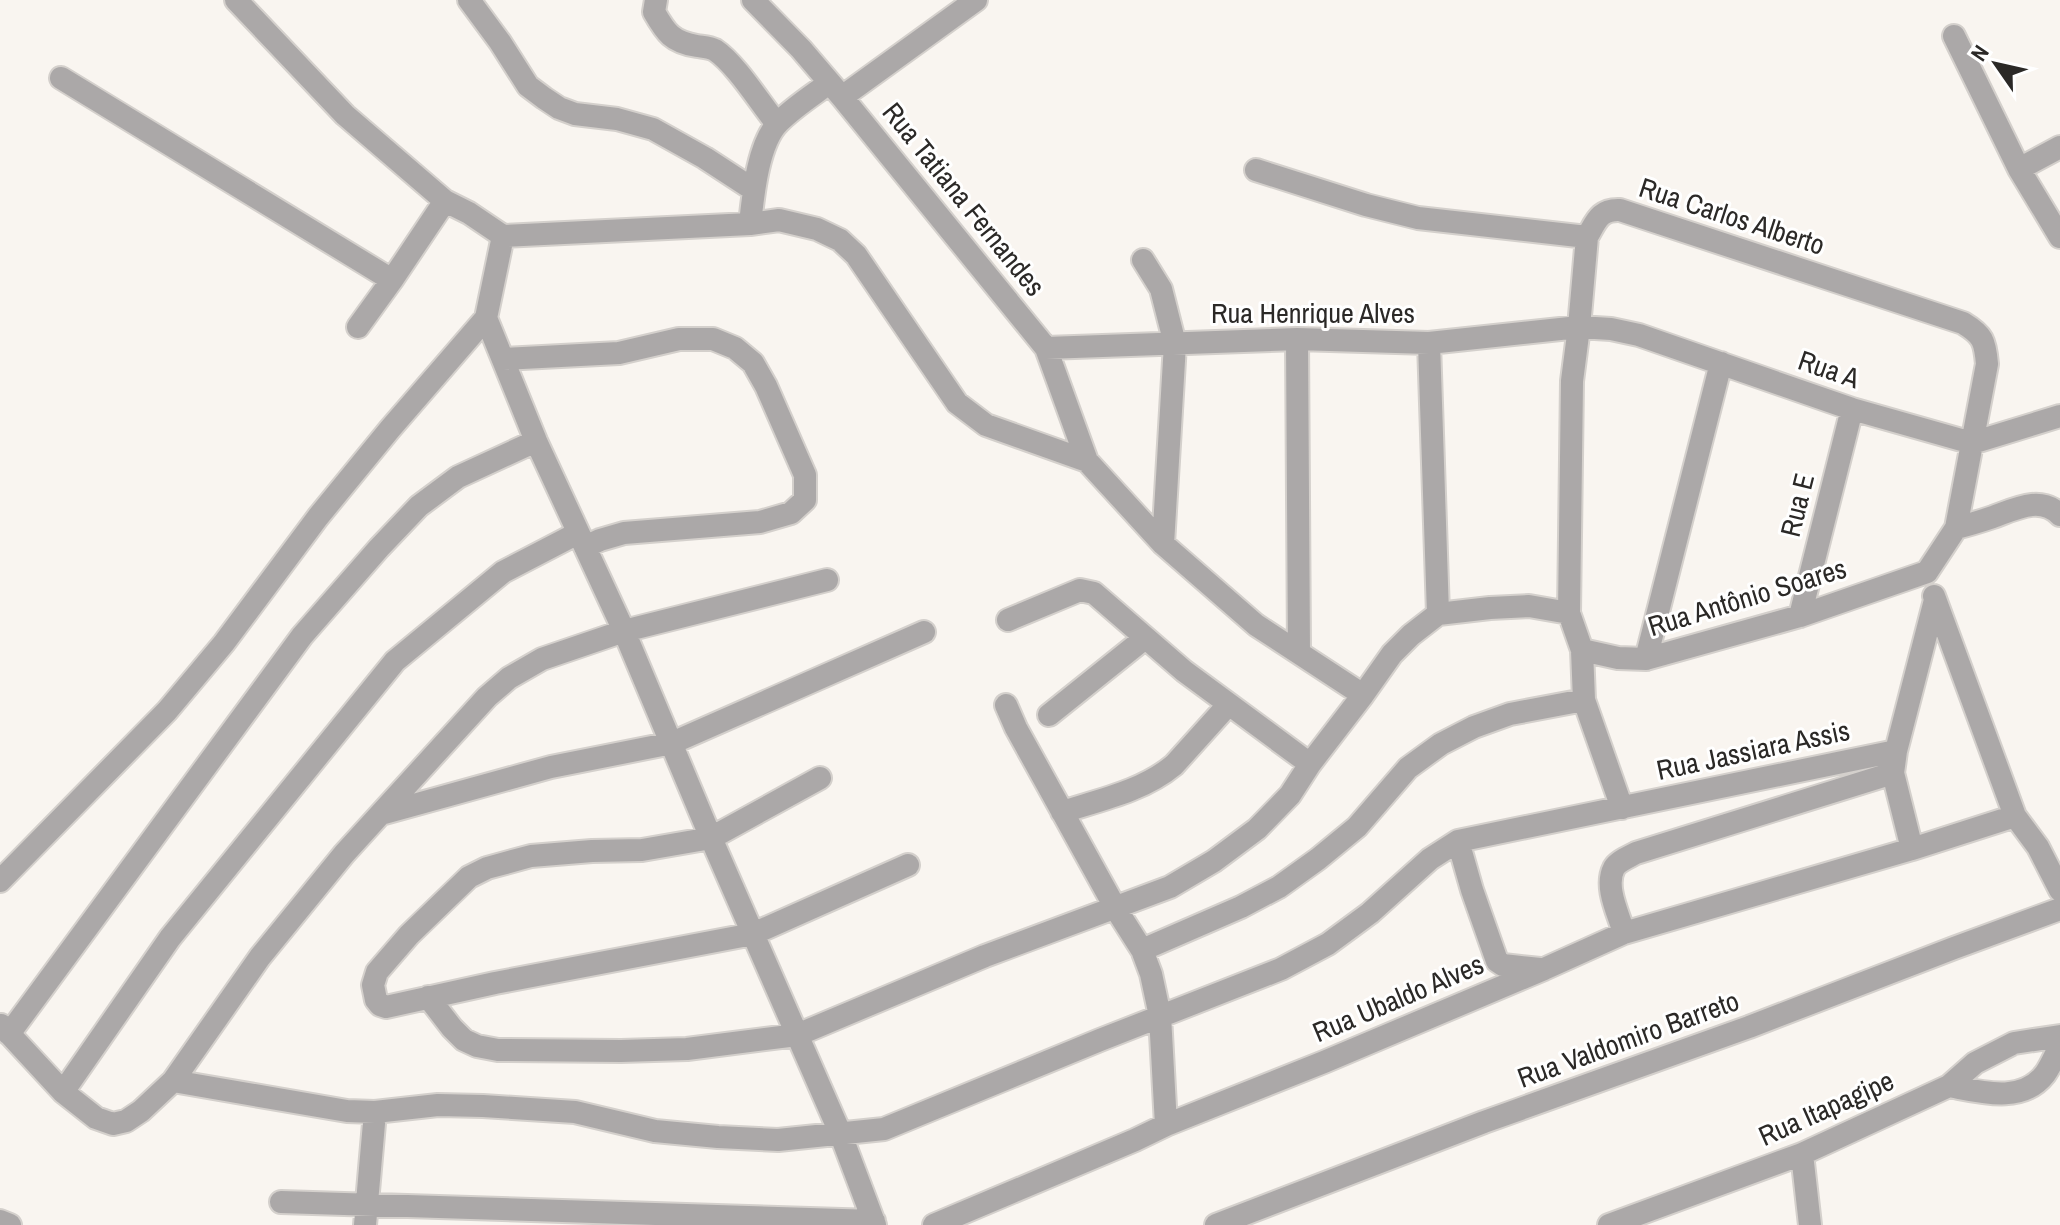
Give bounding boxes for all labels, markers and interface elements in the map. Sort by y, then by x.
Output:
north arrow [1956,24,2036,104]
text: N [1963,39,1995,67]
street label: Rua Tatiana Fernandes [874,94,1054,304]
street label: Rua Carlos Alberto [1634,168,1830,264]
street label: Rua Henrique Alves [1211,294,1415,332]
street label: Rua A [1793,341,1865,397]
street label: Rua E [1771,469,1823,541]
street label: Rua Antônio Soares [1643,549,1851,645]
street label: Rua Jassiara Assis [1653,711,1853,789]
street label: Rua Ubaldo Alves [1307,945,1489,1051]
street label: Rua Valdomiro Barreto [1512,981,1744,1097]
street label: Rua Itapagipe [1752,1061,1900,1155]

